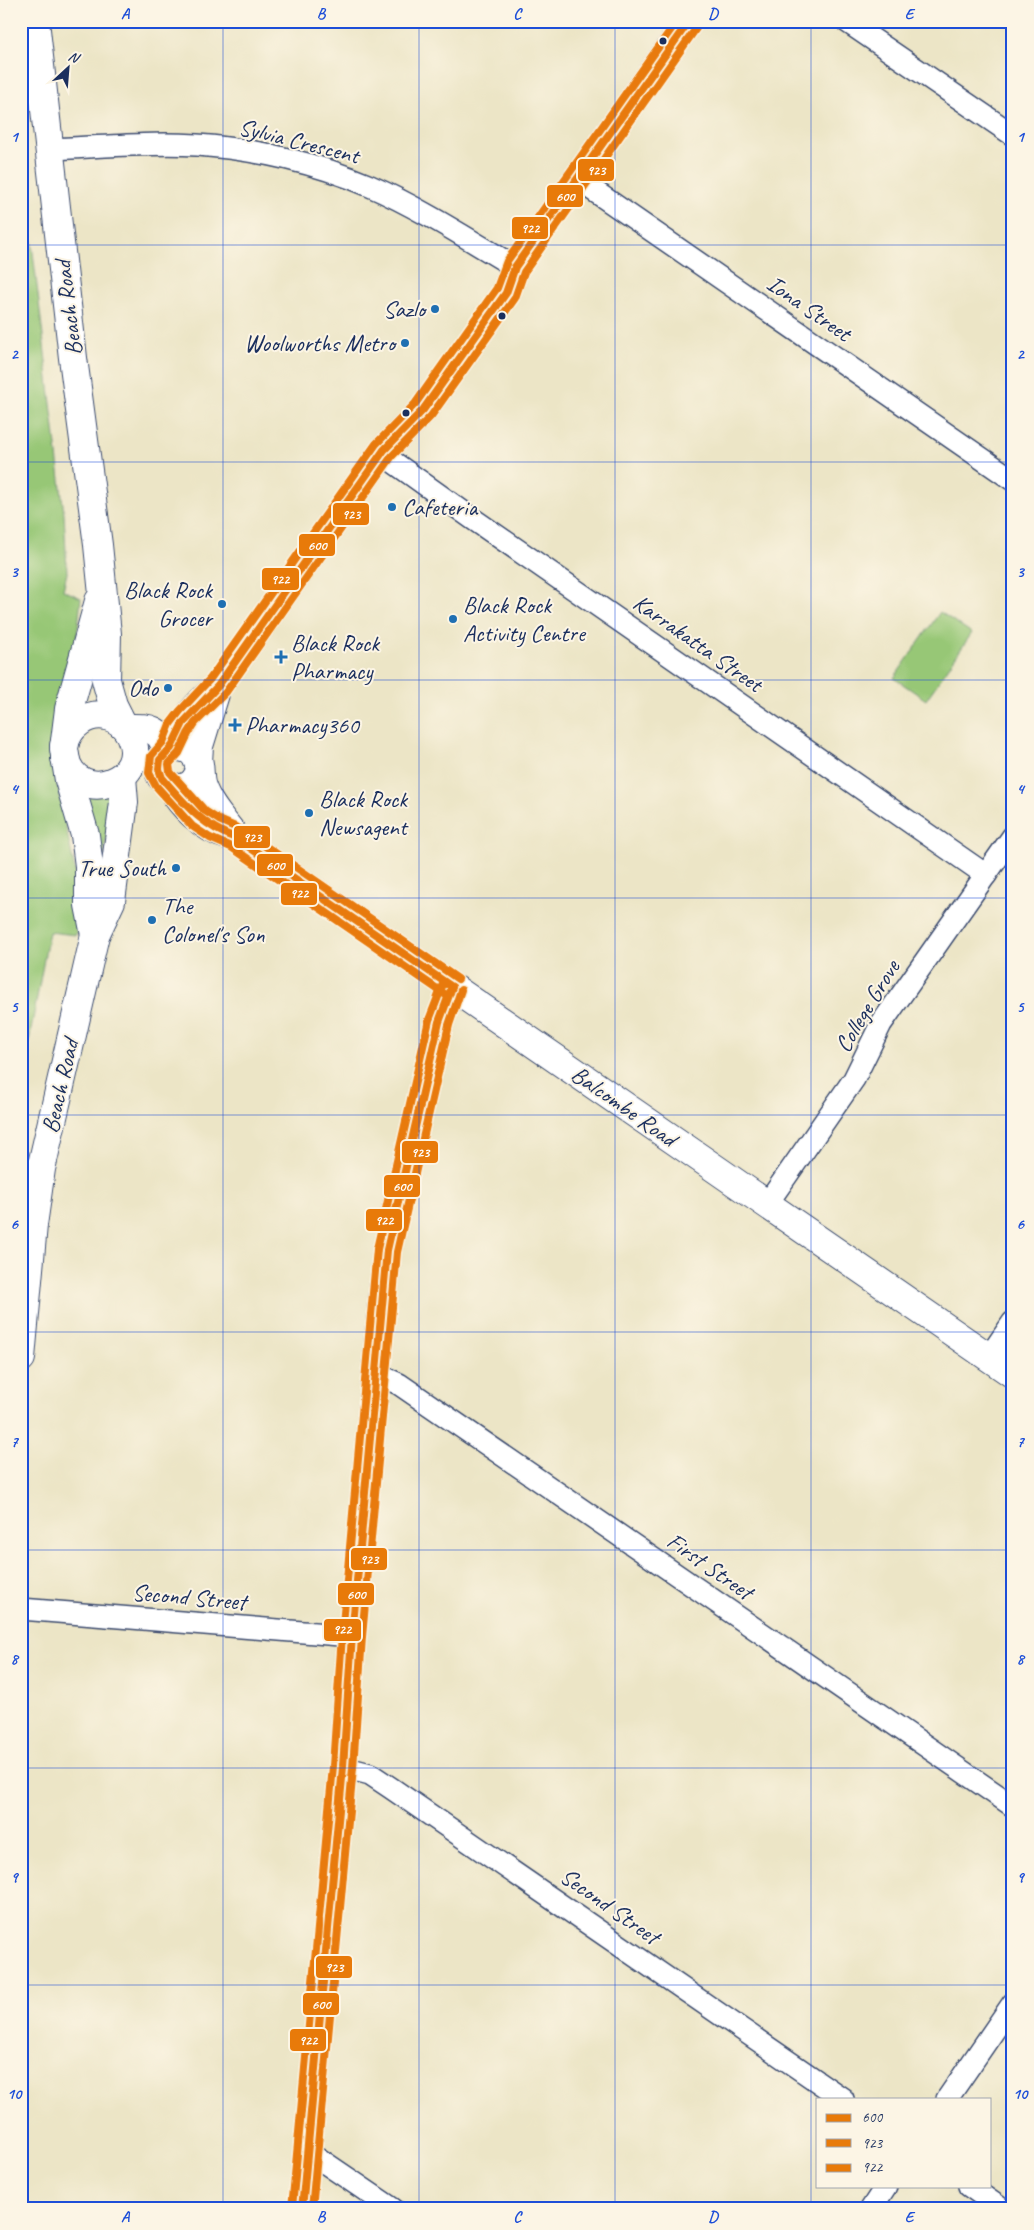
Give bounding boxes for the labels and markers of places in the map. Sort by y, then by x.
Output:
unlabelled marker [658,36,668,46]
place label: Sazlo [383,294,428,324]
marker: Sazlo [429,303,441,315]
unlabelled marker [497,311,507,321]
place label: Woolworths Metro [244,328,398,358]
marker: Woolworths Metro [399,337,411,349]
unlabelled marker [401,408,411,418]
place label: Cafeteria [402,492,478,522]
marker: Cafeteria [386,501,398,513]
place label: Black Rock Grocer [124,575,214,633]
place label: Black Rock Activity Centre [463,590,587,648]
marker: Black Rock Grocer [216,598,228,610]
marker: Black Rock Activity Centre [447,613,459,625]
place label: Black Rock Pharmacy [291,628,381,686]
marker: Black Rock Pharmacy [275,651,287,663]
place label: Odo [128,673,160,703]
marker: Odo [162,682,174,694]
place label: Pharmacy360 [245,710,361,740]
marker: Pharmacy360 [229,719,241,731]
place label: Black Rock Newsagent [319,784,409,842]
marker: Black Rock Newsagent [303,807,315,819]
place label: True South [78,853,167,883]
marker: True South [170,862,182,874]
place label: The Colonel's Son [162,891,265,949]
marker: The Colonel's Son [146,914,158,926]

